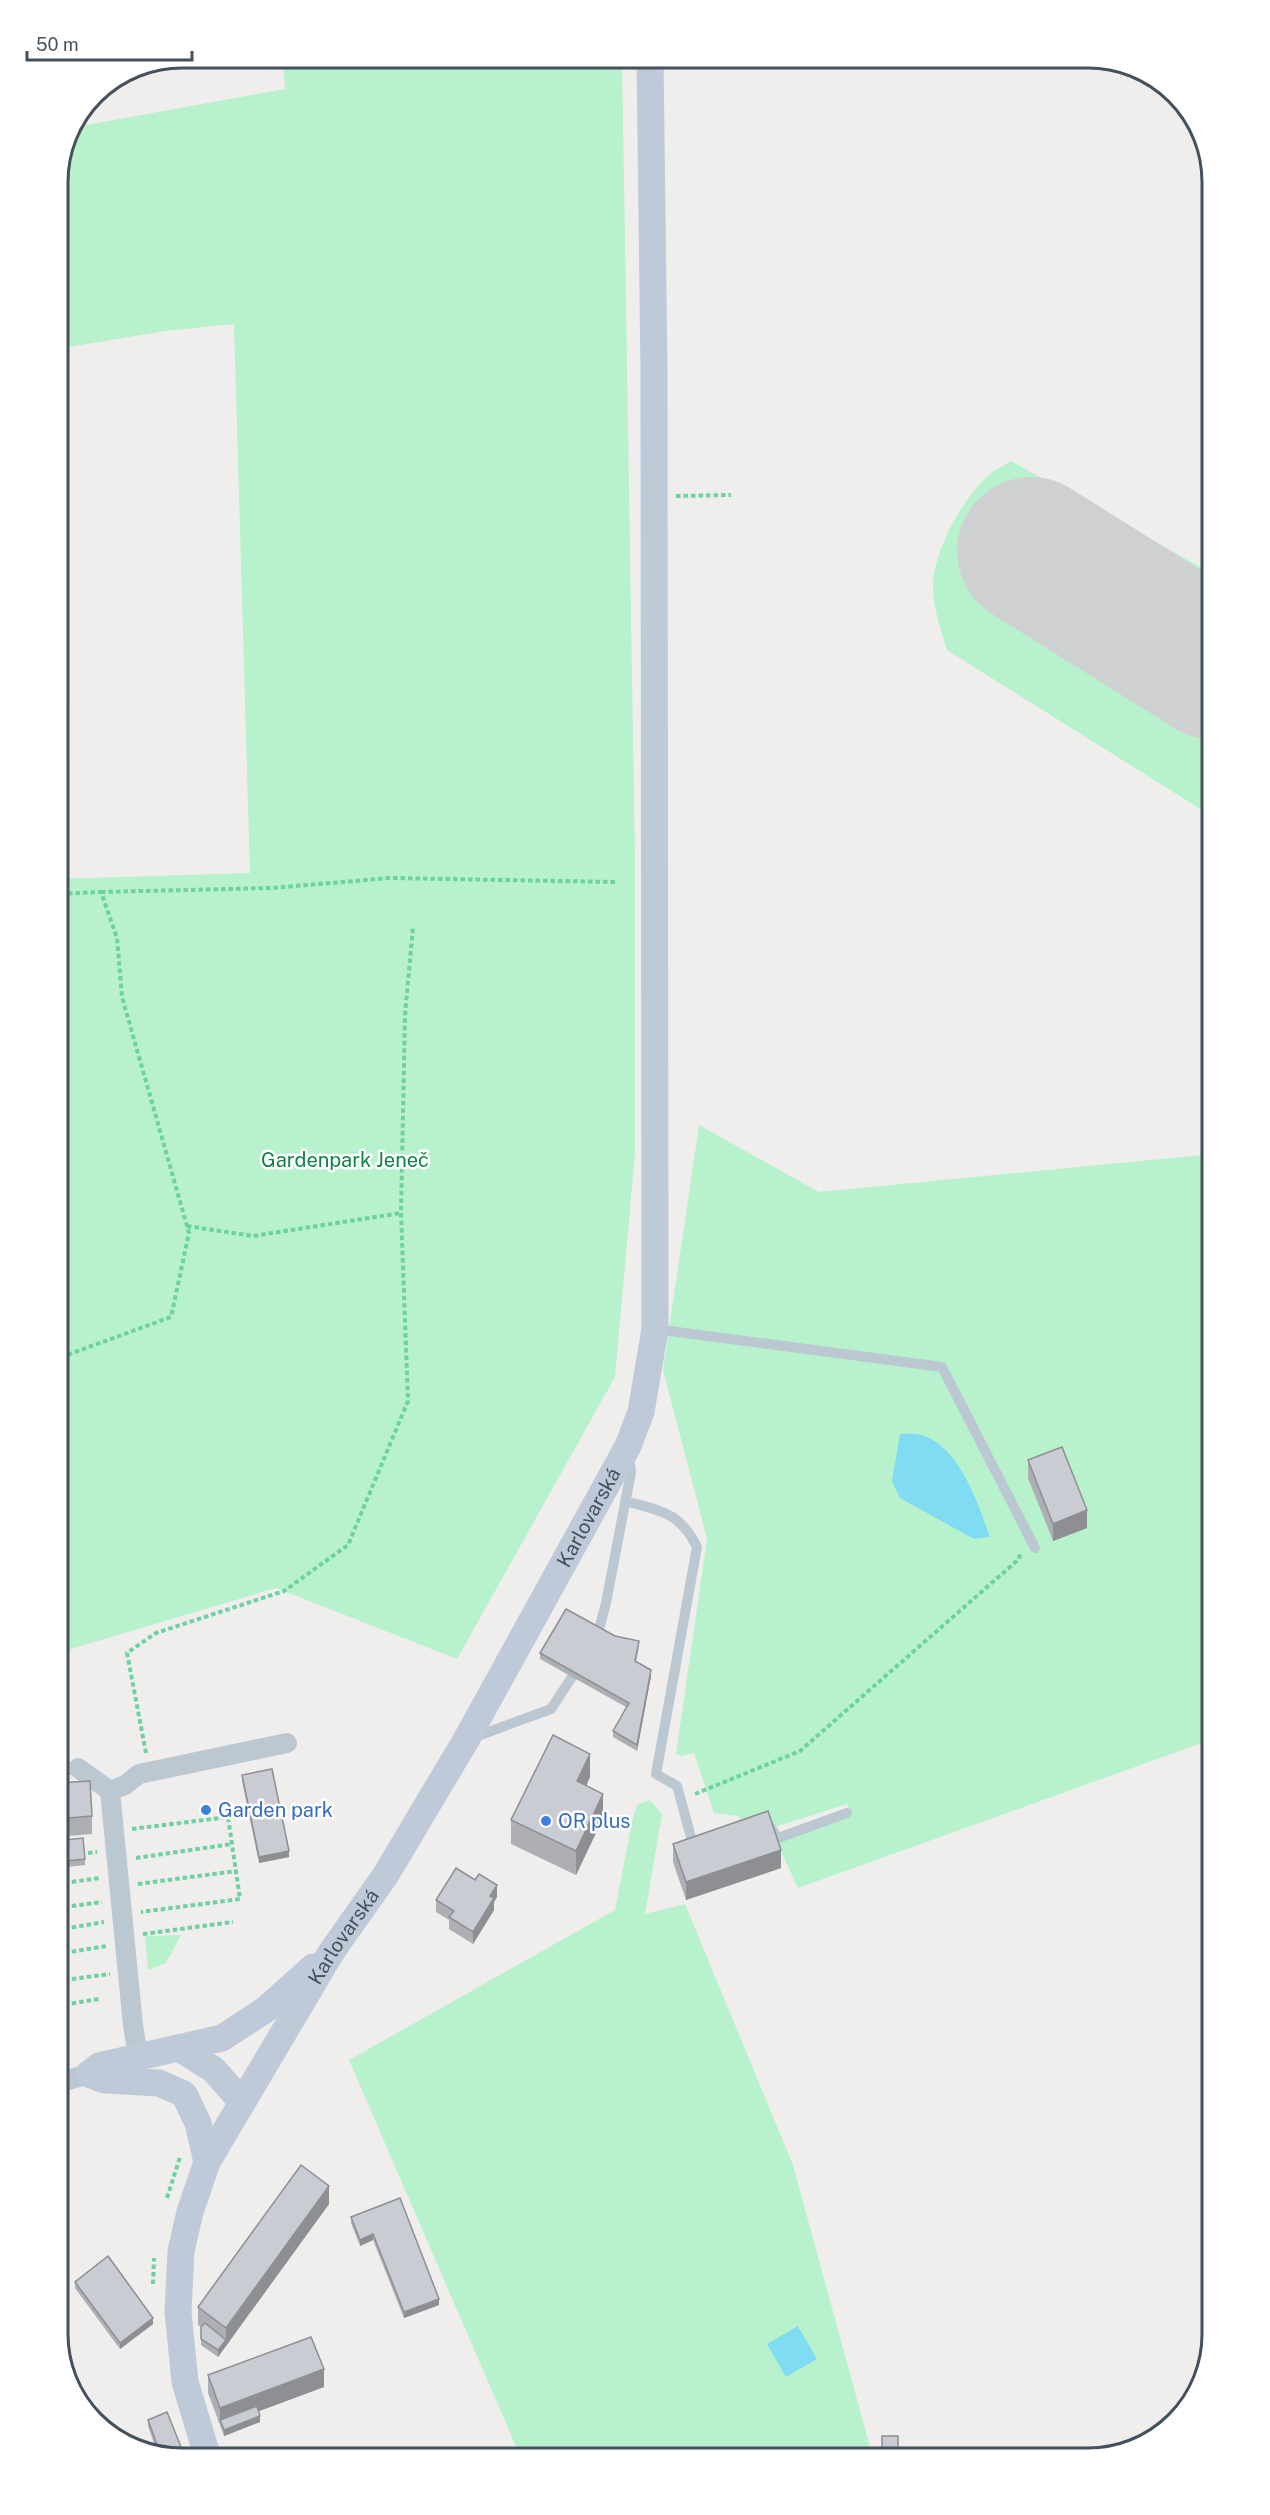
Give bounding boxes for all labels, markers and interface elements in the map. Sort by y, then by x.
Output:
scale bar [27,24,192,62]
text: 50 m [36,34,79,55]
park label: Gardenpark Jeneč [261,1148,429,1172]
street label: Karlovarská [552,1464,626,1571]
place label: Garden park [218,1798,333,1822]
marker: Garden park [199,1803,213,1817]
place label: OR plus [558,1809,630,1833]
marker: OR plus [539,1814,553,1828]
street label: Karlovarská [303,1884,384,1989]

